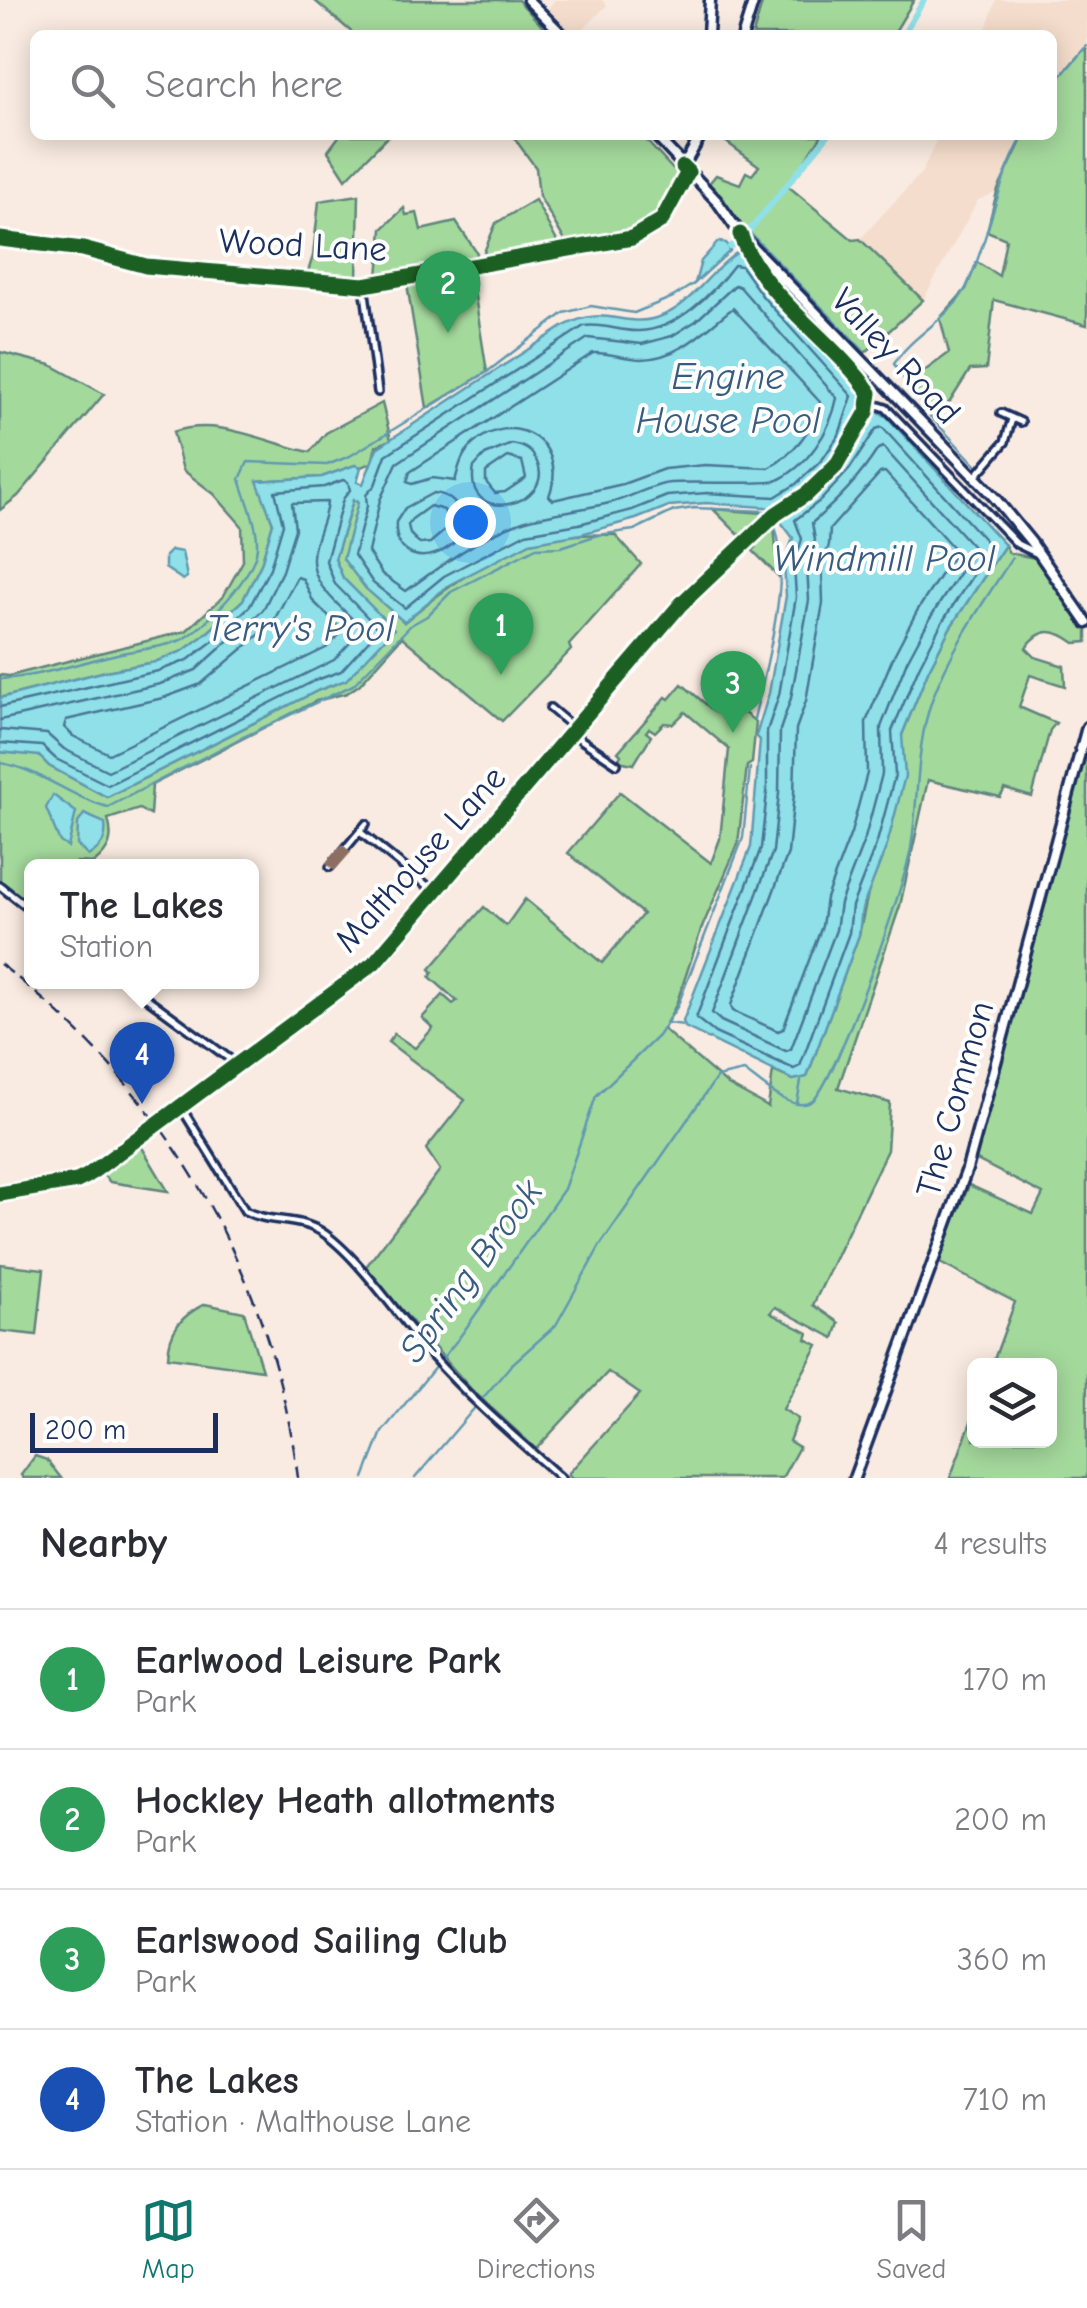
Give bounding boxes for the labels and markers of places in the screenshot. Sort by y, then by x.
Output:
pin: 2 [416,250,480,333]
pin: 1 [468,592,534,675]
pin: 3 [700,650,766,733]
pin: 4 [110,1022,174,1104]

